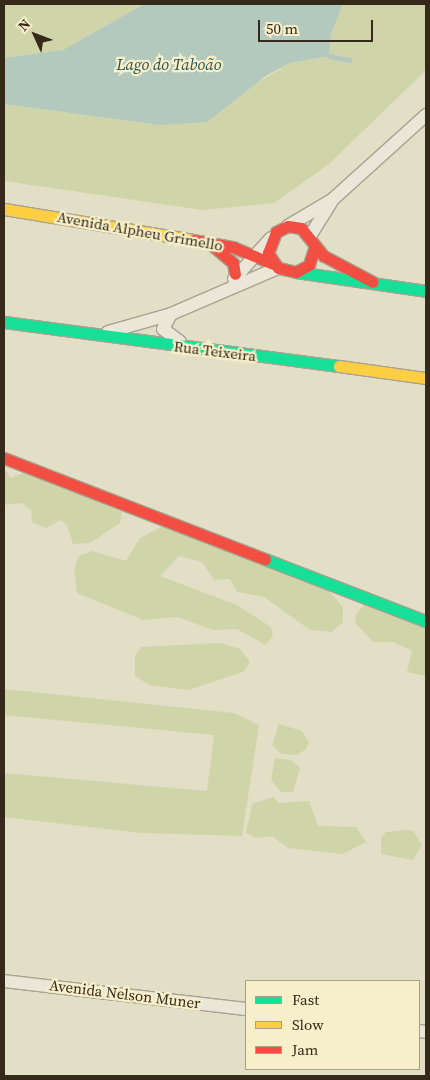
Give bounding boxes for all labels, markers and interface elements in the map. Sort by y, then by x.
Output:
north arrow [10,10,60,60]
scale bar [260,10,375,42]
text: N [13,14,35,35]
text: 50 m [266,18,298,39]
water label: Lago do Taboão [116,54,222,74]
street label: Avenida Alpheu Grimello [56,208,224,254]
street label: Rua Teixeira [173,337,257,365]
street label: Avenida Nelson Muner [48,976,202,1012]
legend [245,980,420,1070]
text: Fast [292,989,319,1010]
text: Slow [292,1014,324,1035]
text: Jam [292,1039,318,1060]

